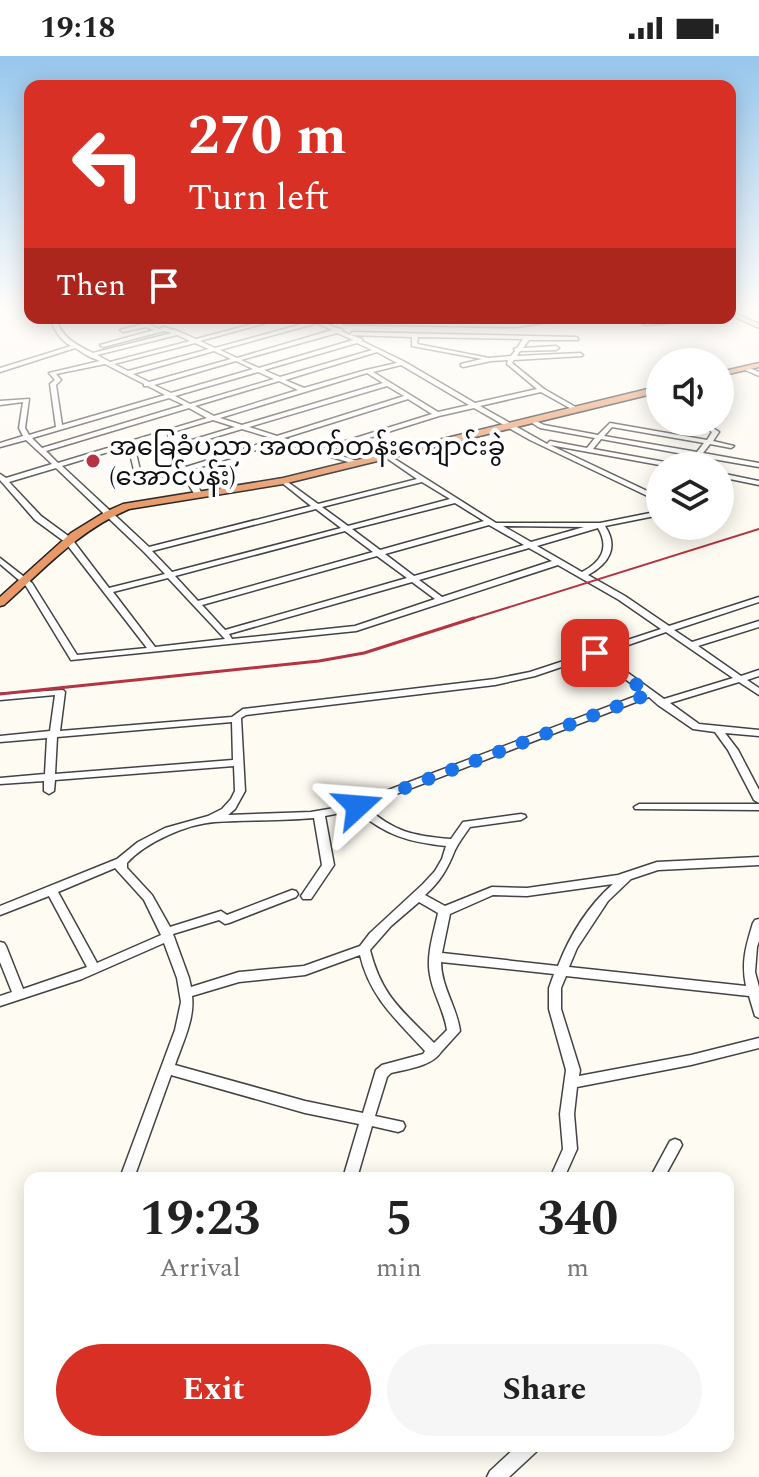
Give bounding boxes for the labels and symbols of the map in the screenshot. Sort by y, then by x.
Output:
place label: အခြေခံပညာ အထက်တန်းကျောင်းခွဲ (အောင်ပန်း) [109,427,505,497]
marker: အခြေခံပညာ အထက်တန်းကျောင်းခွဲ (အောင်ပန်း) [84,452,102,470]
pin [561,619,629,687]
position arrow [316,764,400,848]

